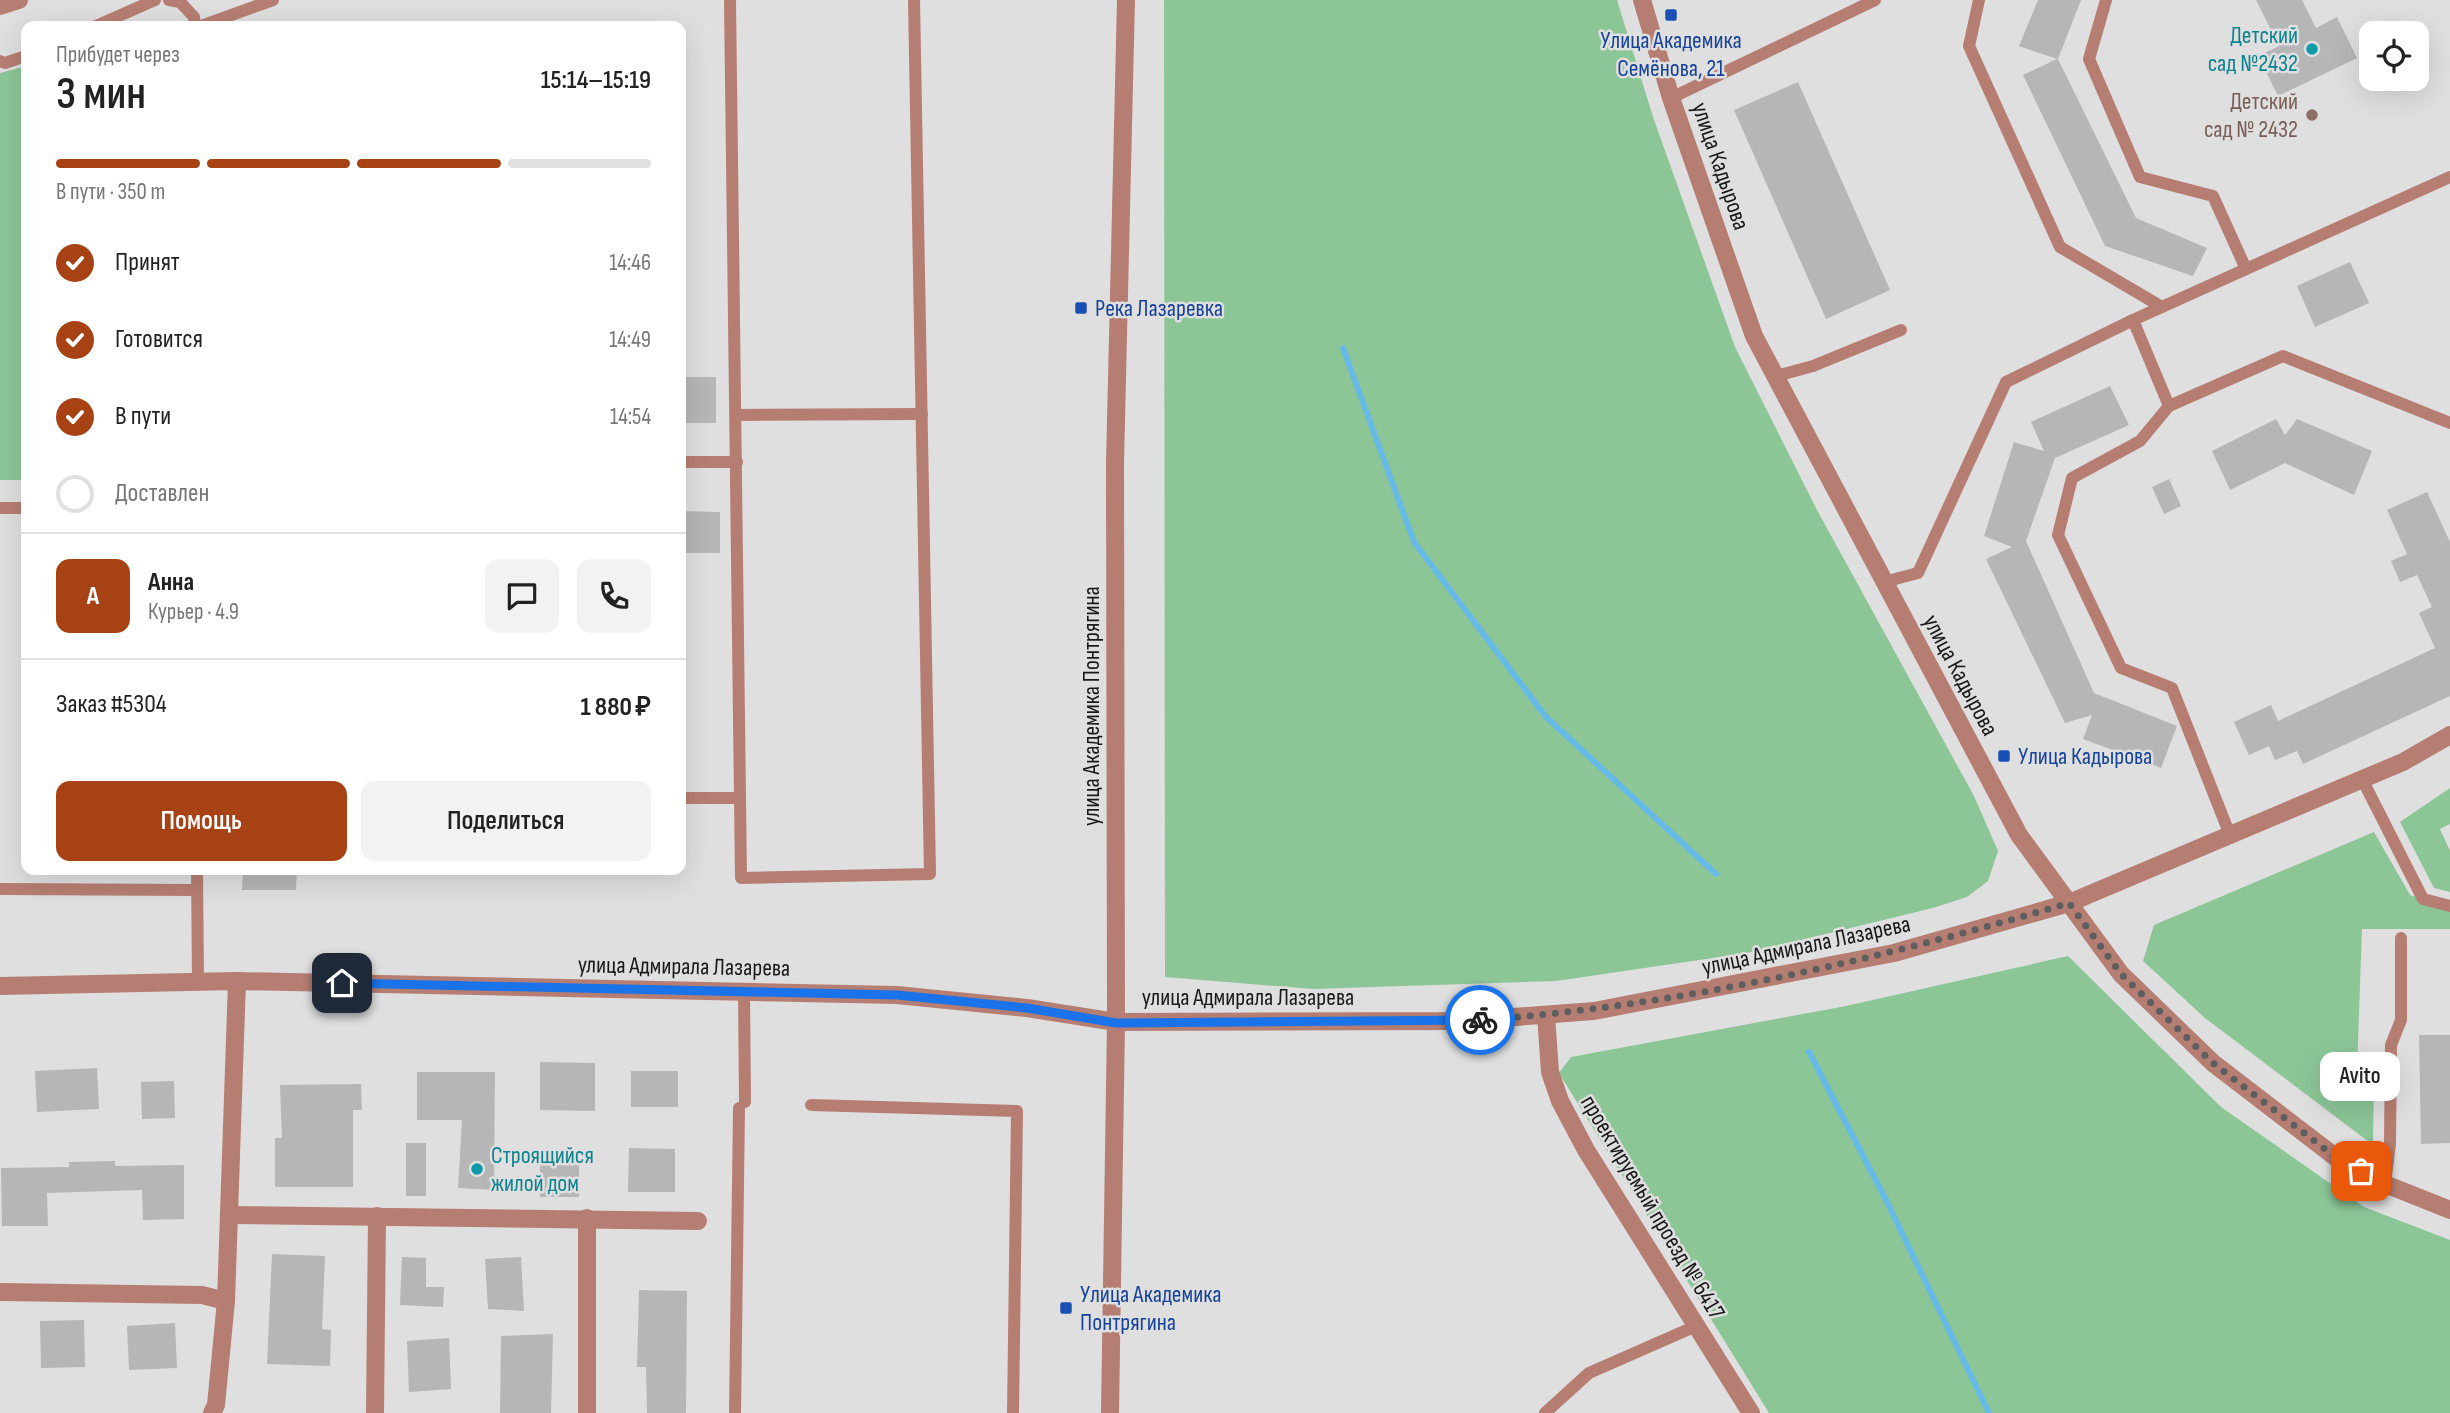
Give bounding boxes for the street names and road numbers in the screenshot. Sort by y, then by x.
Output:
street label: улица Кадырова [1685,99,1756,234]
street label: улица Академика Понтрягина [1077,586,1106,826]
street label: улица Кадырова [1917,610,2005,741]
street label: улица Адмирала Лазарева [1699,909,1913,982]
street label: улица Адмирала Лазарева [578,950,790,983]
street label: улица Адмирала Лазарева [1142,983,1354,1012]
street label: проектируемый проезд № 6417 [1574,1090,1731,1325]

